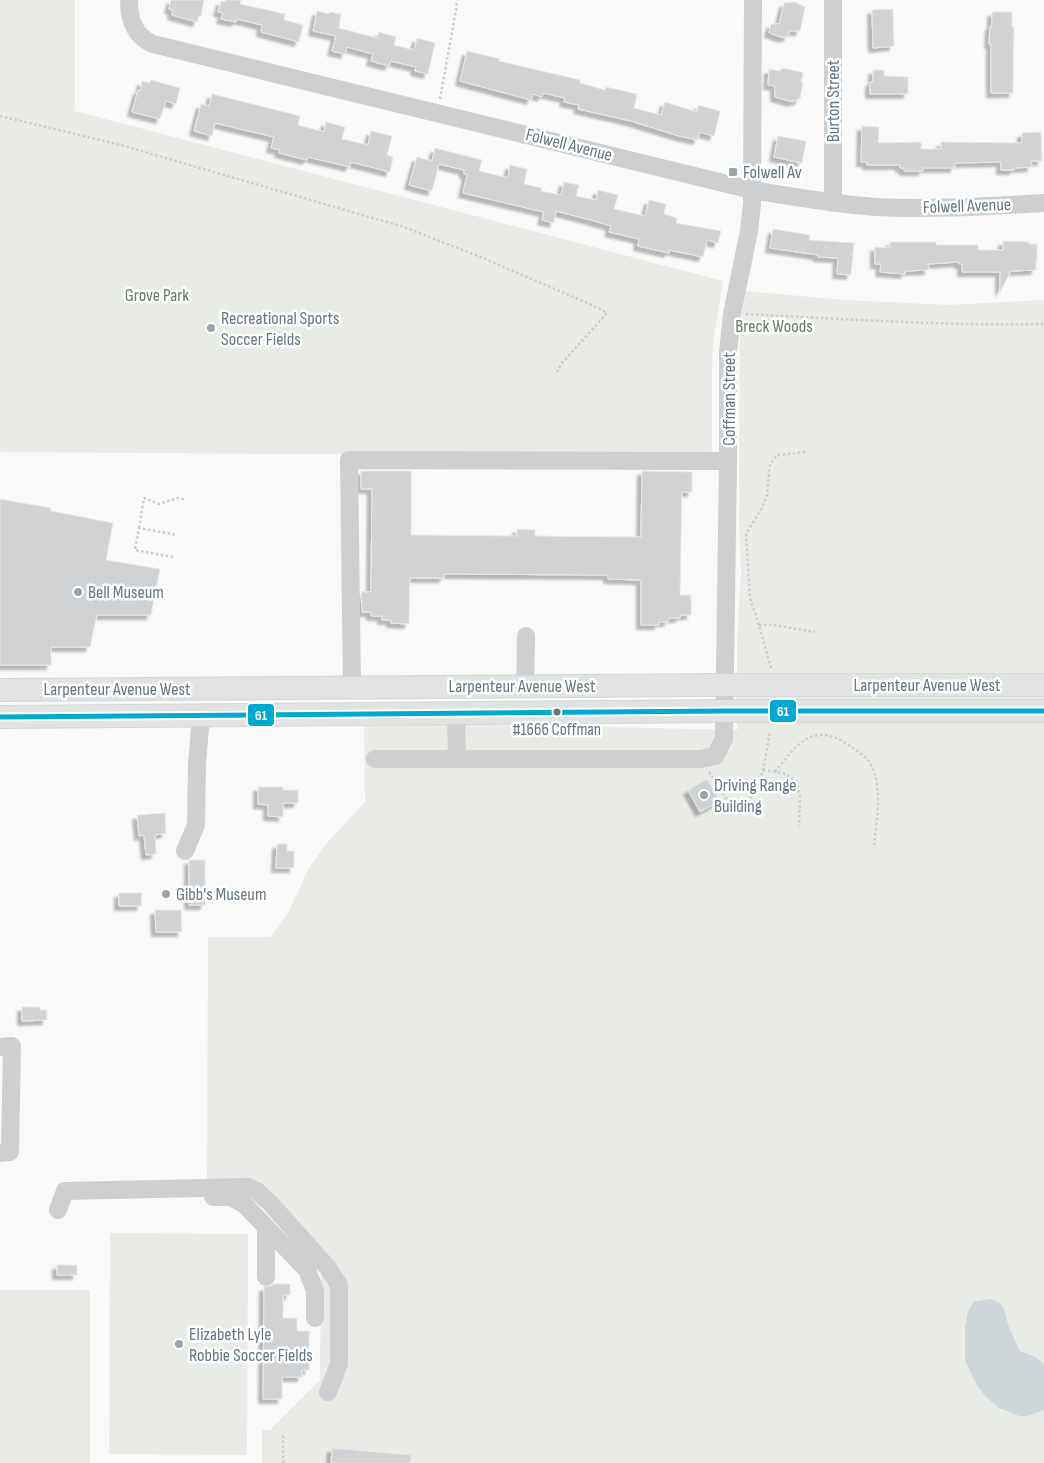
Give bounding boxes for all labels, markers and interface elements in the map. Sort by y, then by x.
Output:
street label: Burton Street [823,59,844,142]
street label: Folwell Avenue [524,124,614,166]
place label: Folwell Av [743,162,802,183]
marker: Folwell Av [727,166,739,178]
street label: Folwell Avenue [923,194,1011,218]
park label: Grove Park [125,285,189,306]
place label: Recreational Sports Soccer Fields [221,308,339,350]
park label: Breck Woods [735,316,813,337]
marker: Recreational Sports Soccer Fields [205,322,217,334]
street label: Coffman Street [719,352,740,446]
place label: Bell Museum [88,582,164,603]
marker: Bell Museum [72,586,84,598]
street label: Larpenteur Avenue West [854,675,1001,696]
street label: Larpenteur Avenue West [449,676,596,697]
street label: Larpenteur Avenue West [44,679,191,700]
line badge: 61 [769,699,797,723]
line badge: 61 [247,703,275,727]
text: 61 [777,703,790,720]
text: 61 [255,707,268,724]
marker: #1666 Coffman [552,707,562,717]
place label: #1666 Coffman [513,720,601,740]
place label: Driving Range Building [714,775,797,817]
marker: Driving Range Building [698,789,710,801]
place label: Gibb's Museum [176,884,266,905]
marker: Gibb's Museum [160,888,172,900]
place label: Elizabeth Lyle Robbie Soccer Fields [189,1324,313,1366]
marker: Elizabeth Lyle Robbie Soccer Fields [173,1338,185,1350]

